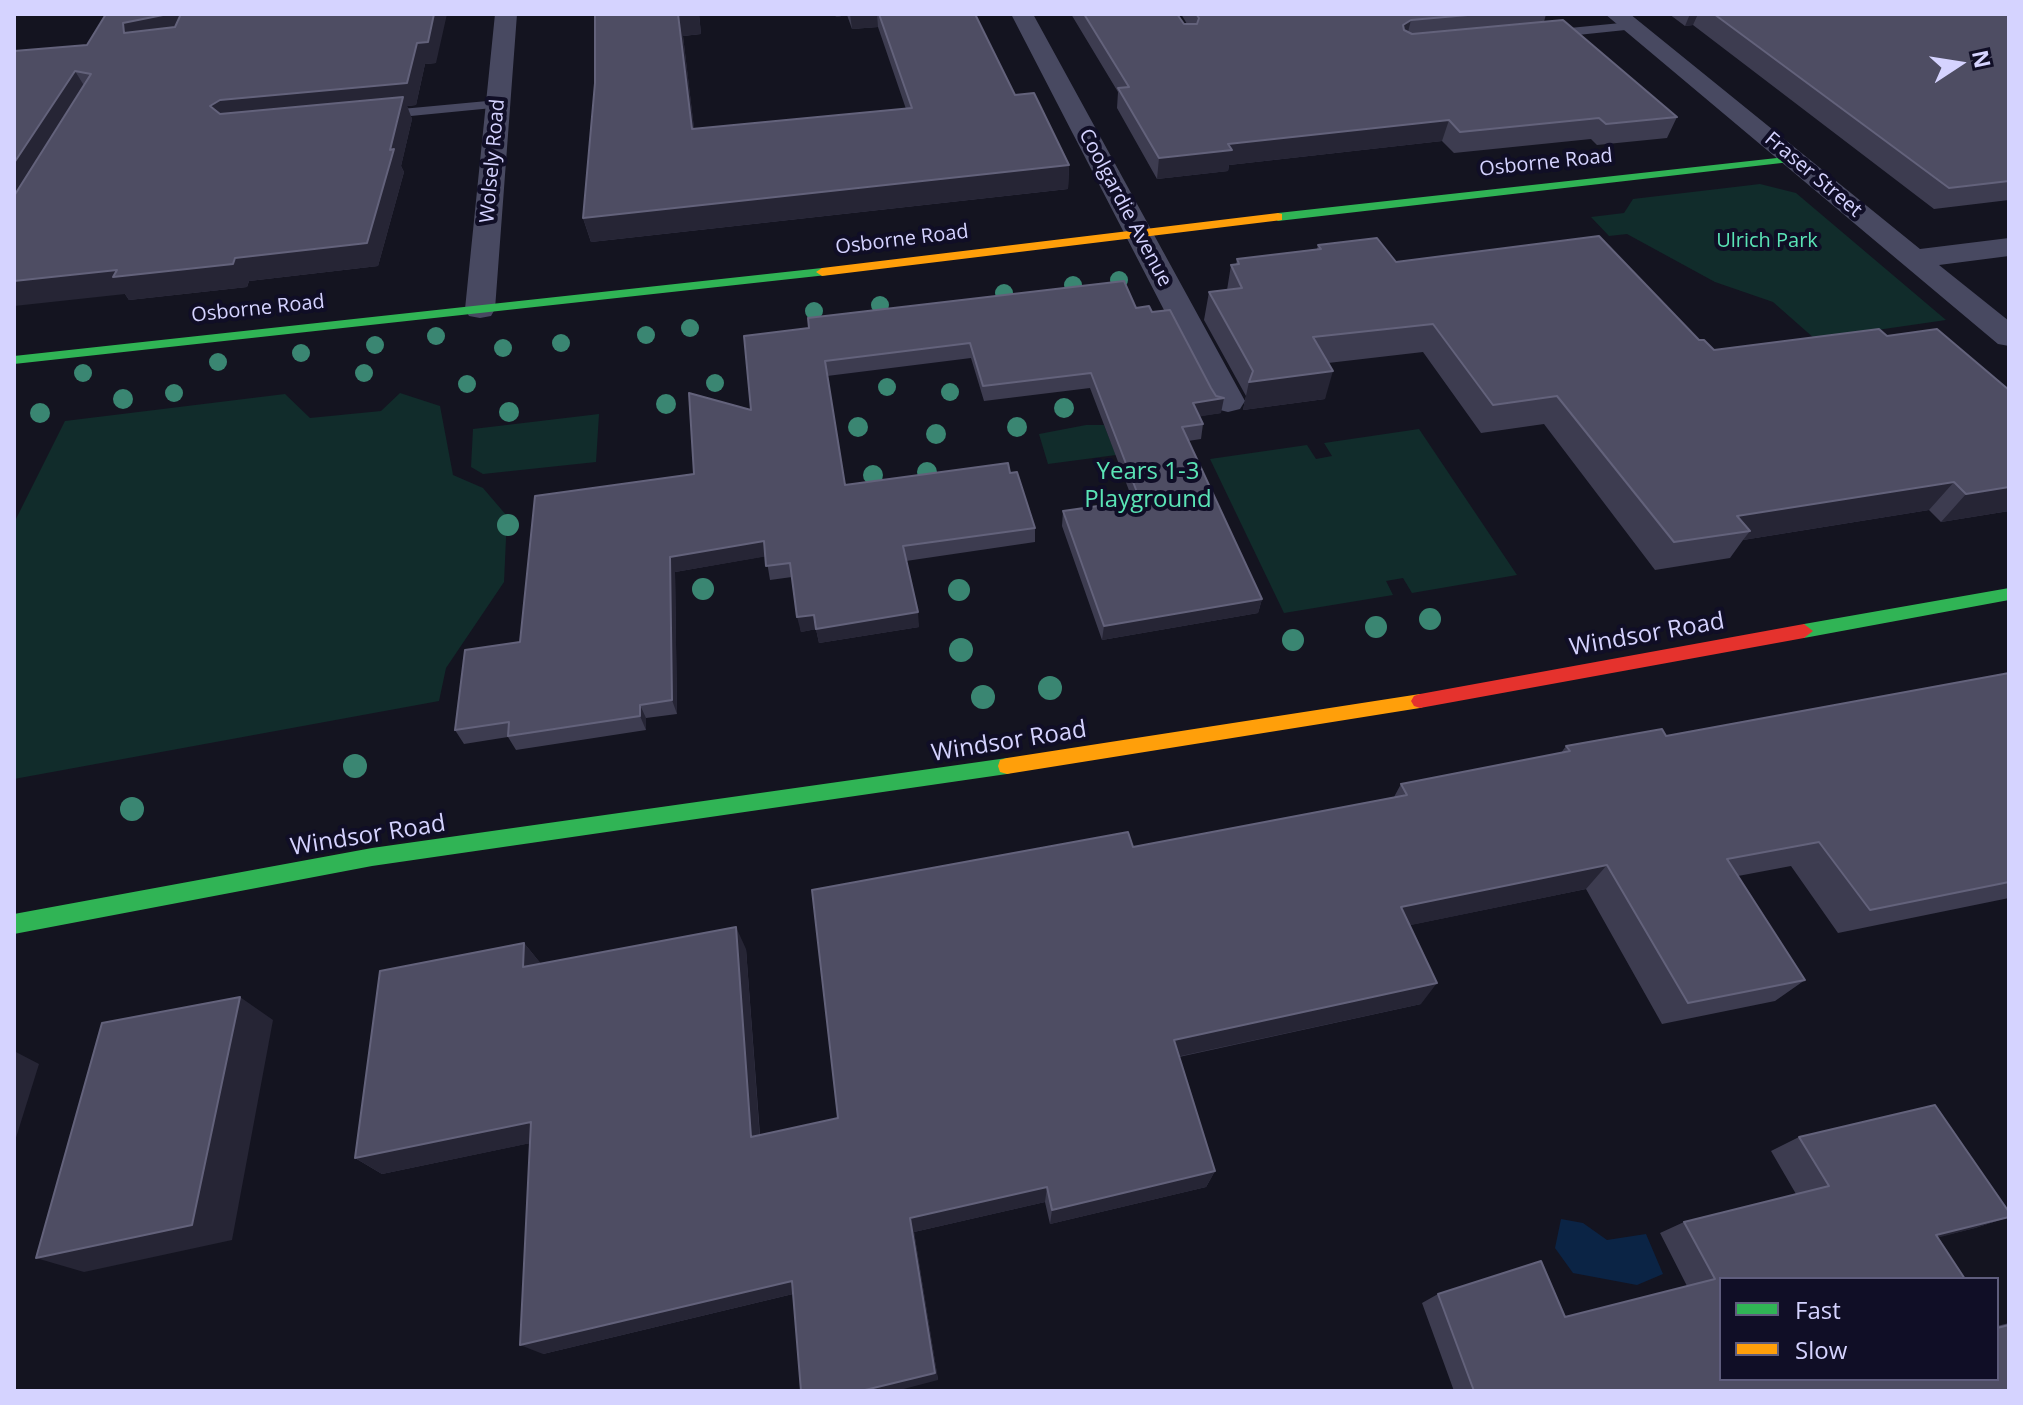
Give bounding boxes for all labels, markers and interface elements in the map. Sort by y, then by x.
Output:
north arrow [1919,24,1999,104]
text: N [1966,47,1999,71]
street label: Wolsely Road [476,98,510,224]
street label: Coolgardie Avenue [1073,125,1177,291]
street label: Fraser Street [1759,127,1867,223]
street label: Osborne Road [1478,144,1614,182]
street label: Osborne Road [834,220,970,260]
park label: Ulrich Park [1716,229,1818,253]
street label: Osborne Road [190,290,326,328]
park label: Years 1-3 Playground [1084,458,1212,514]
street label: Windsor Road [1567,607,1727,663]
street label: Windsor Road [929,716,1089,768]
street label: Windsor Road [288,810,448,862]
legend [1719,1277,1999,1381]
text: Fast [1795,1293,1841,1326]
text: Slow [1795,1333,1847,1366]

